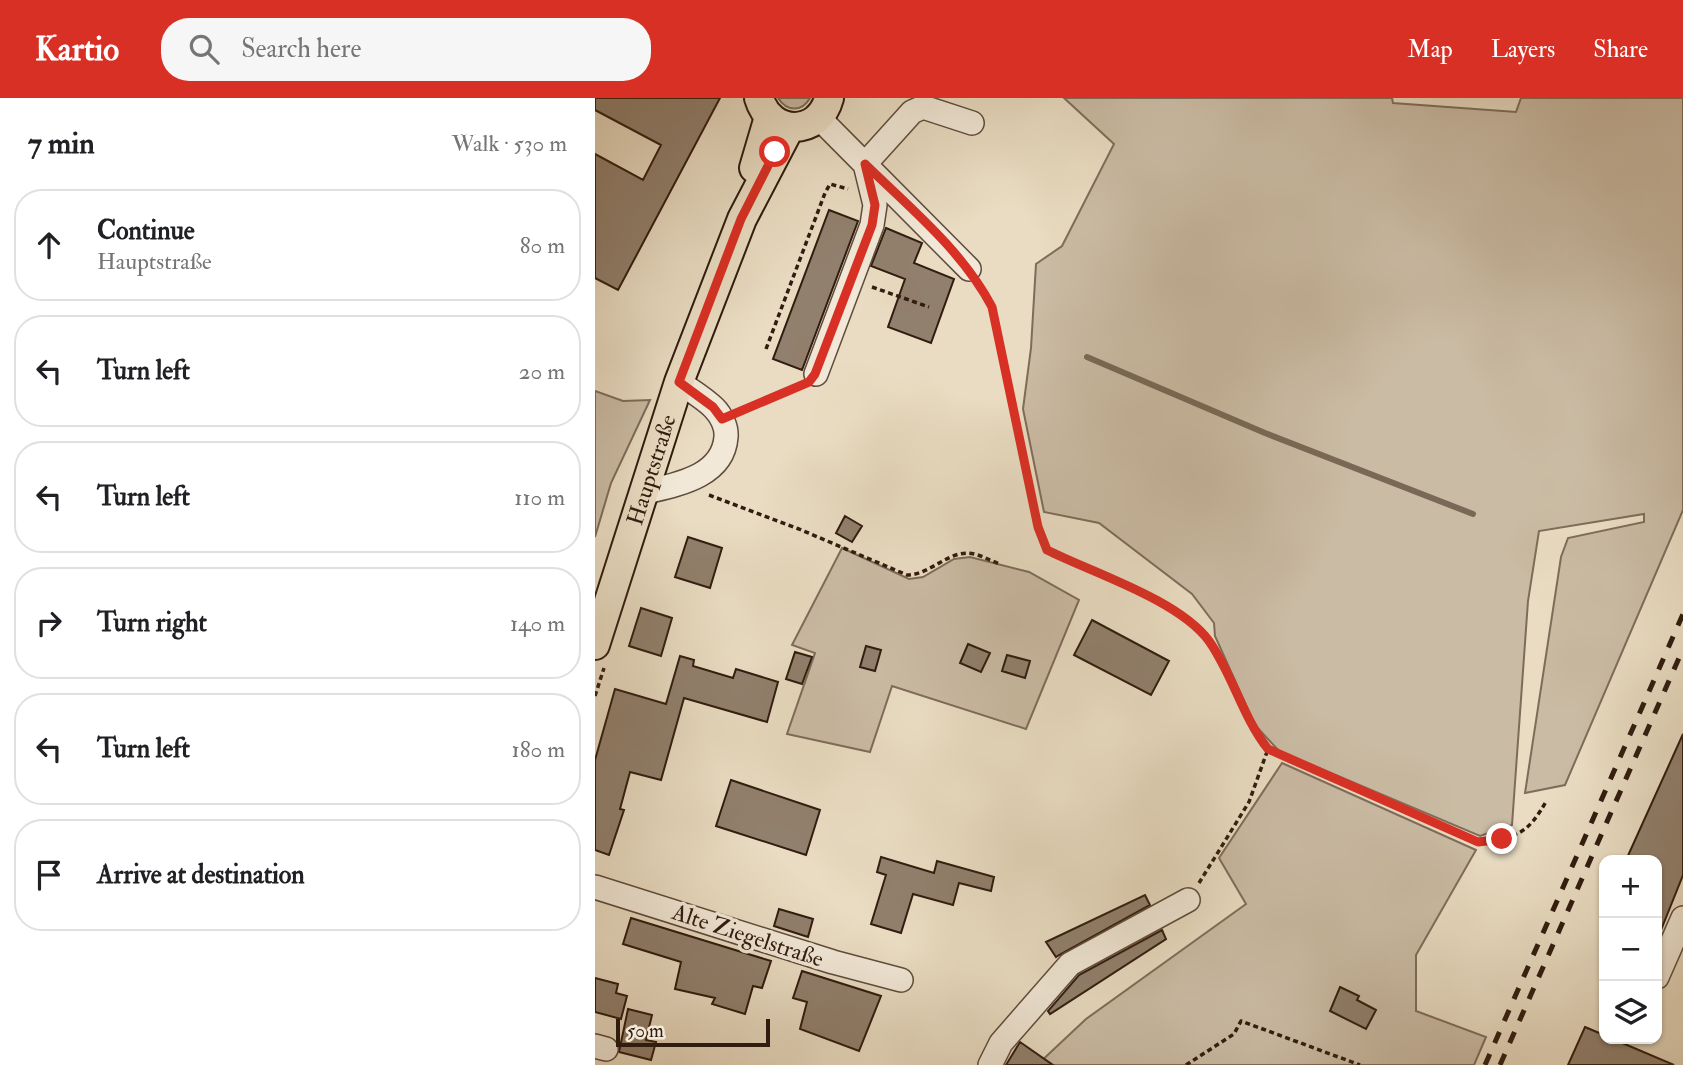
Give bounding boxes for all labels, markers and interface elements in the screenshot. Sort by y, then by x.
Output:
search box [161,18,651,81]
text: Kartio [35,29,119,70]
icon: search [185,30,223,68]
text: Search here [241,33,361,65]
text: Map [1408,34,1453,65]
text: Layers [1491,34,1555,65]
text: Share [1593,34,1648,65]
text: 7 min [28,125,95,162]
text: Walk · 530 m [452,129,567,158]
route start [759,136,790,167]
text: Continue [97,215,195,247]
icon: ahead [30,226,68,264]
text: 80 m [520,231,565,260]
text: Hauptstraße [97,247,212,276]
icon: left [30,352,68,390]
text: Turn left [97,355,190,387]
text: 20 m [519,357,565,386]
street label: Hauptstraße [620,410,683,529]
icon: left [30,478,68,516]
text: Turn left [97,481,190,513]
text: 110 m [514,483,565,512]
icon: right [30,604,68,642]
text: Turn right [97,607,207,639]
text: 140 m [510,609,565,638]
icon: left [30,730,68,768]
text: Turn left [97,733,190,765]
text: 180 m [512,735,565,764]
route end [1486,823,1517,854]
map controls [1599,855,1662,1044]
button: + [1599,855,1662,918]
icon: arrive [30,856,68,894]
text: Arrive at destination [97,859,305,891]
street label: Alte Ziegelstraße [668,897,828,974]
button: − [1599,918,1662,981]
button: layers [1599,981,1662,1044]
scale bar [616,1016,770,1048]
text: 50 m [627,1019,664,1043]

